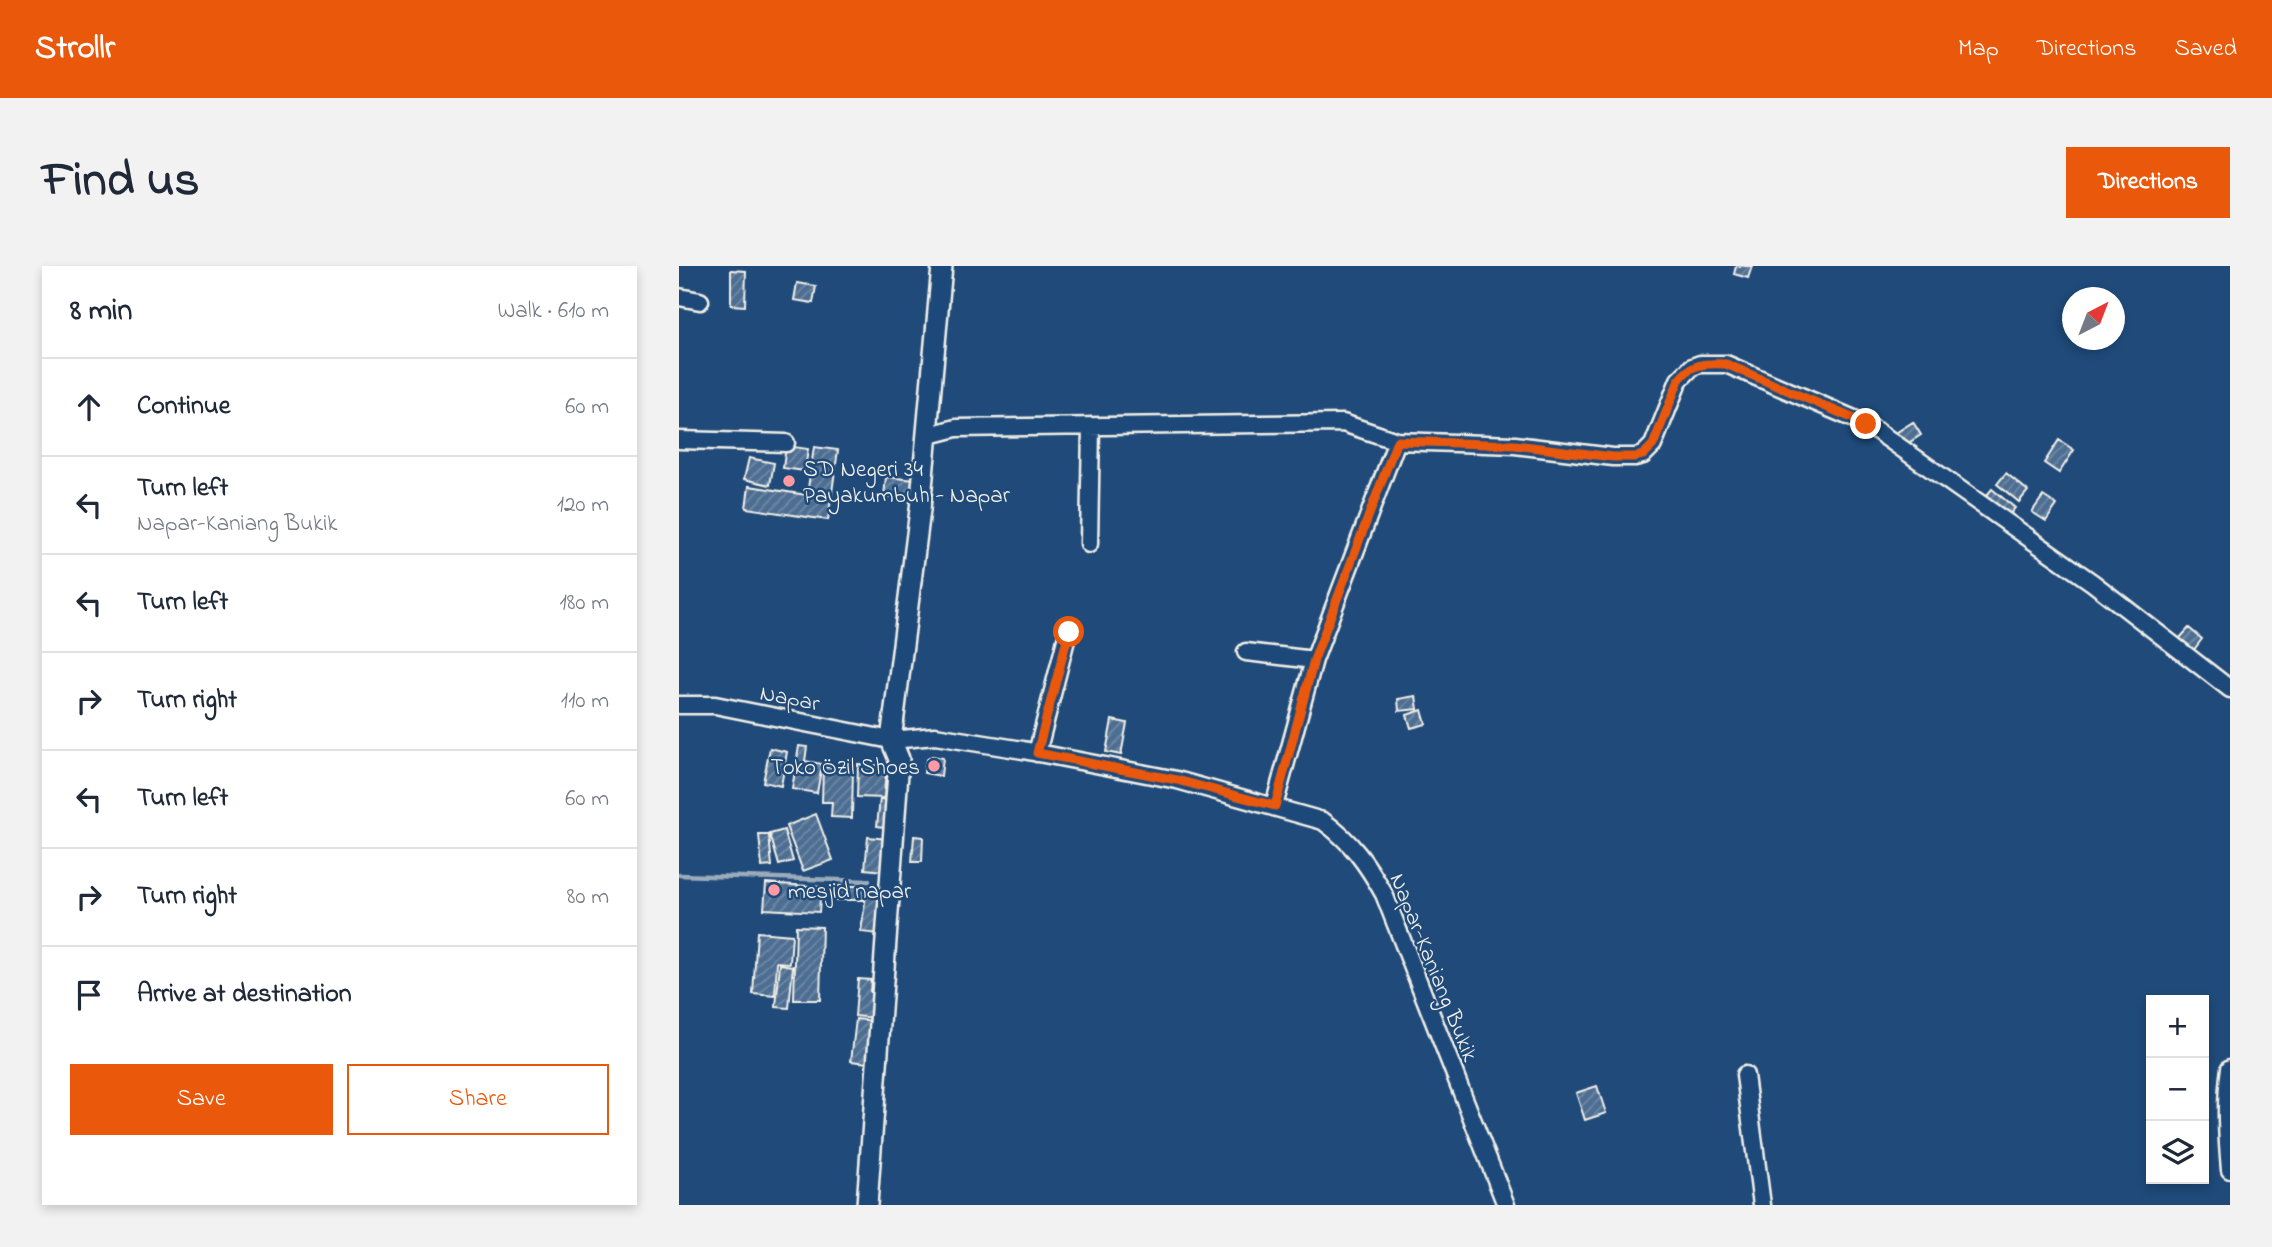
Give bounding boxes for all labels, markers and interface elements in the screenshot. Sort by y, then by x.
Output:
text: Strollr [35,25,115,73]
text: Map [1958,32,1999,67]
text: Directions [2037,32,2136,67]
text: Saved [2174,32,2237,67]
text: Find us [42,146,199,218]
button: Directions [2066,147,2230,218]
north arrow [2062,287,2125,350]
text: 8 min [70,290,132,334]
text: Walk · 610 m [497,295,609,328]
icon: ahead [70,388,108,426]
text: Continue [137,388,230,426]
text: 60 m [565,391,609,424]
route end [1850,408,1881,439]
place label: SD Negeri 34 Payakumbuh - Napar [803,454,1011,515]
text: Turn left [137,470,228,508]
marker: SD Negeri 34 Payakumbuh - Napar [781,473,797,489]
icon: left [70,486,108,524]
text: 120 m [557,489,609,522]
text: Napar-Kaniang Bukik [137,508,337,541]
icon: left [70,584,108,622]
text: Turn left [137,584,228,622]
text: 180 m [560,587,609,620]
route start [1053,616,1084,647]
street label: Napar [757,678,823,722]
icon: right [70,682,108,720]
text: Turn right [137,682,237,720]
text: 110 m [561,685,609,718]
place label: Toko Özil Shoes [771,752,920,785]
marker: Toko Özil Shoes [926,758,942,774]
icon: left [70,780,108,818]
text: Turn left [137,780,228,818]
text: 60 m [565,783,609,816]
street label: Napar-Kaniang Bukik [1379,869,1486,1068]
place label: mesjid napar [788,876,912,909]
icon: right [70,878,108,916]
text: Turn right [137,878,237,916]
text: 80 m [567,881,609,914]
marker: mesjid napar [766,882,782,898]
icon: arrive [70,976,108,1014]
text: Arrive at destination [137,976,352,1014]
map controls [2146,995,2209,1184]
button: + [2146,995,2209,1058]
button: − [2146,1058,2209,1121]
button: Save [70,1064,333,1135]
button: Share [347,1064,609,1135]
button: layers [2146,1121,2209,1184]

